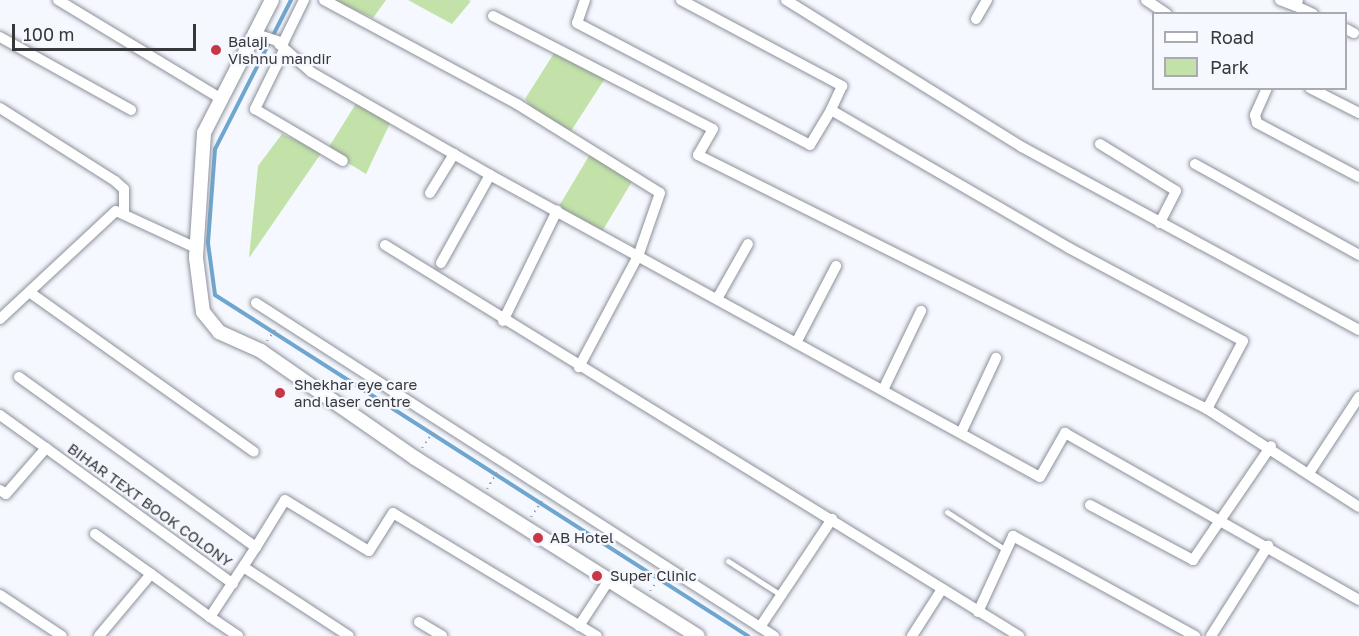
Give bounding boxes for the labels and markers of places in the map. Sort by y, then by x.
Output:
place label: Balaji Vishnu mandir [228,32,331,67]
marker: Balaji Vishnu mandir [209,43,223,57]
place label: Shekhar eye care and laser centre [294,375,417,410]
marker: Shekhar eye care and laser centre [271,384,289,402]
place label: AB Hotel [550,529,614,547]
marker: AB Hotel [531,531,545,545]
marker: Super Clinic [588,567,606,585]
place label: Super Clinic [610,567,697,585]

